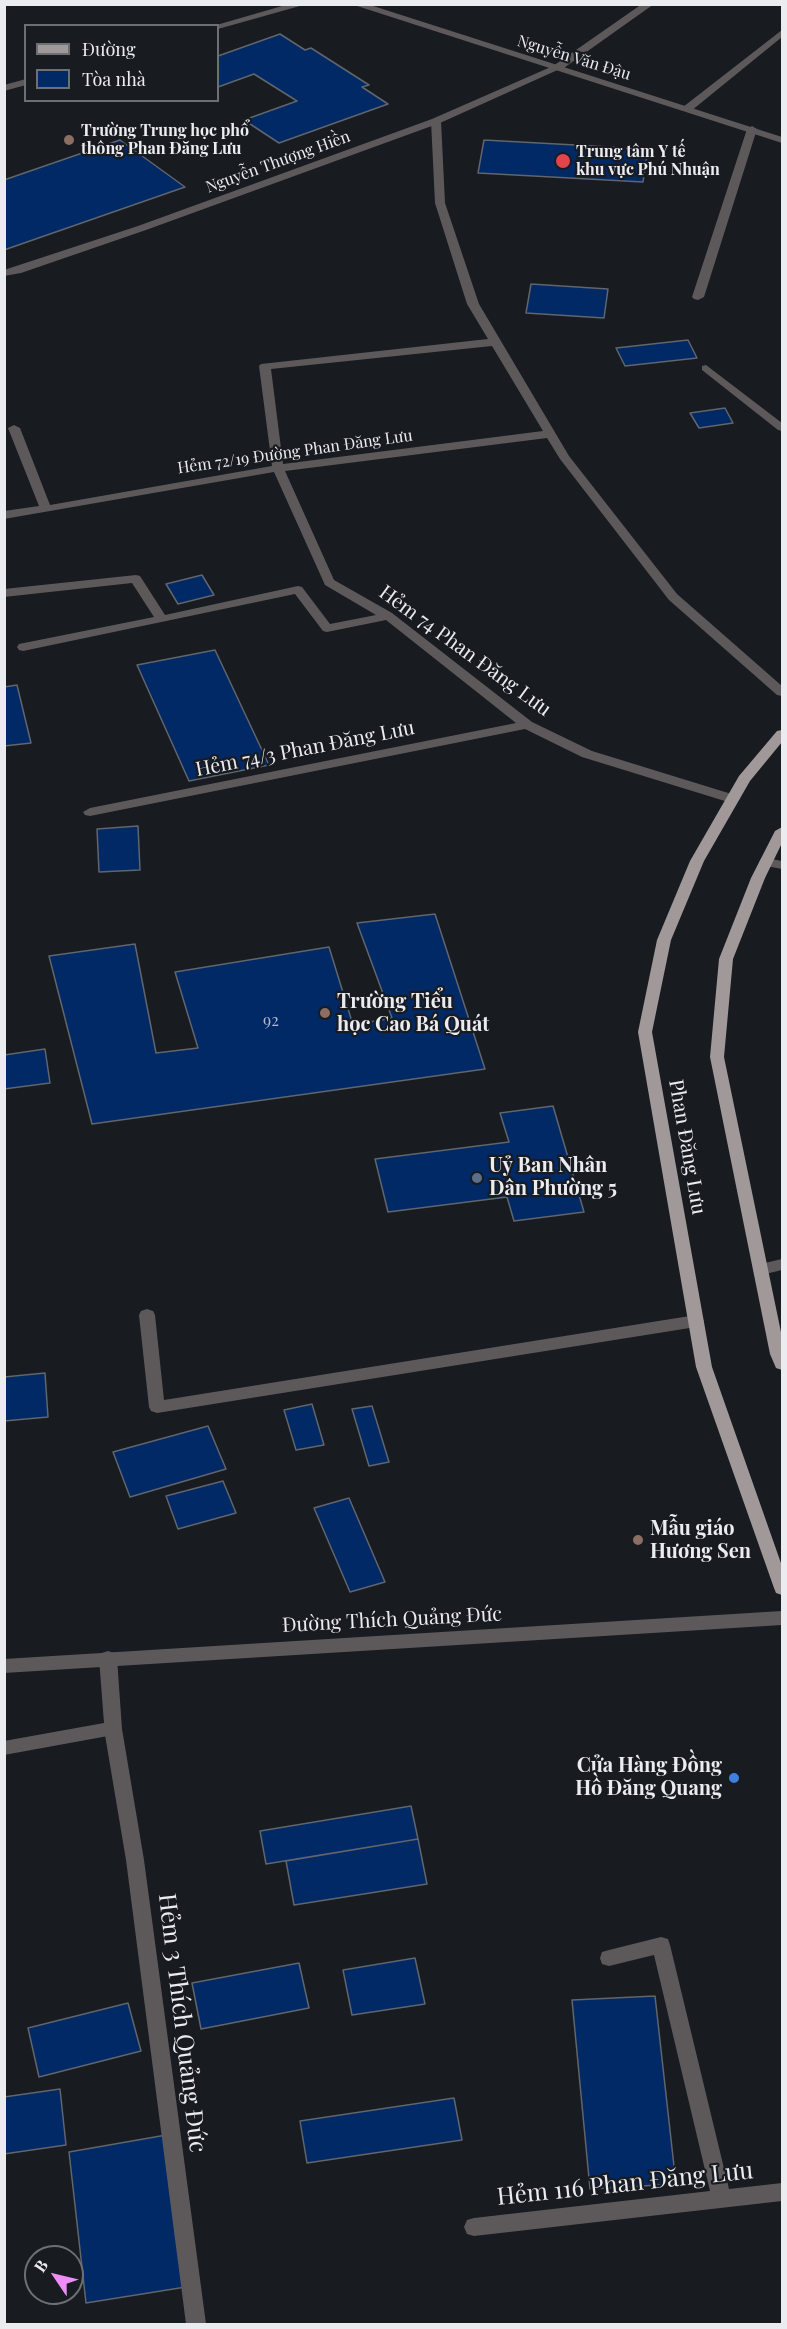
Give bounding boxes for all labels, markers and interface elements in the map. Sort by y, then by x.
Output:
legend [24,24,219,102]
street label: Nguyễn Văn Đậu [515,32,633,84]
text: Đường [82,37,135,61]
text: Tòa nhà [82,67,146,91]
place label: Trường Trung học phổ thông Phan Đăng Lưu [81,121,249,159]
street label: Nguyễn Thượng Hiền [203,127,353,197]
marker: Trường Trung học phổ thông Phan Đăng Lưu [62,133,76,147]
place label: Trung tâm Y tế khu vực Phú Nhuận [576,142,720,180]
marker: Trung tâm Y tế khu vực Phú Nhuận [554,152,572,170]
street label: Hẻm 72/19 Đường Phan Đăng Lưu [176,426,414,478]
street label: Hẻm 74 Phan Đăng Lưu [374,581,556,721]
street label: Hẻm 74/3 Phan Đăng Lưu [193,716,417,782]
place label: Trường Tiểu học Cao Bá Quát [337,990,489,1037]
marker: Trường Tiểu học Cao Bá Quát [318,1006,332,1020]
house number: 92 [263,1011,279,1031]
street label: Phan Đăng Lưu [663,1078,711,1216]
place label: Uỷ Ban Nhân Dân Phường 5 [489,1154,617,1201]
marker: Uỷ Ban Nhân Dân Phường 5 [470,1171,484,1185]
place label: Mẫu giáo Hương Sen [650,1517,751,1564]
marker: Mẫu giáo Hương Sen [631,1533,645,1547]
street label: Đường Thích Quảng Đức [281,1602,503,1638]
place label: Cửa Hàng Đồng Hồ Đăng Quang [575,1754,722,1801]
marker: Cửa Hàng Đồng Hồ Đăng Quang [727,1771,741,1785]
street label: Hẻm 3 Thích Quảng Đức [152,1892,212,2154]
street label: Hẻm 116 Phan Đăng Lưu [495,2156,755,2212]
north arrow [24,2245,84,2305]
text: B [29,2255,52,2276]

